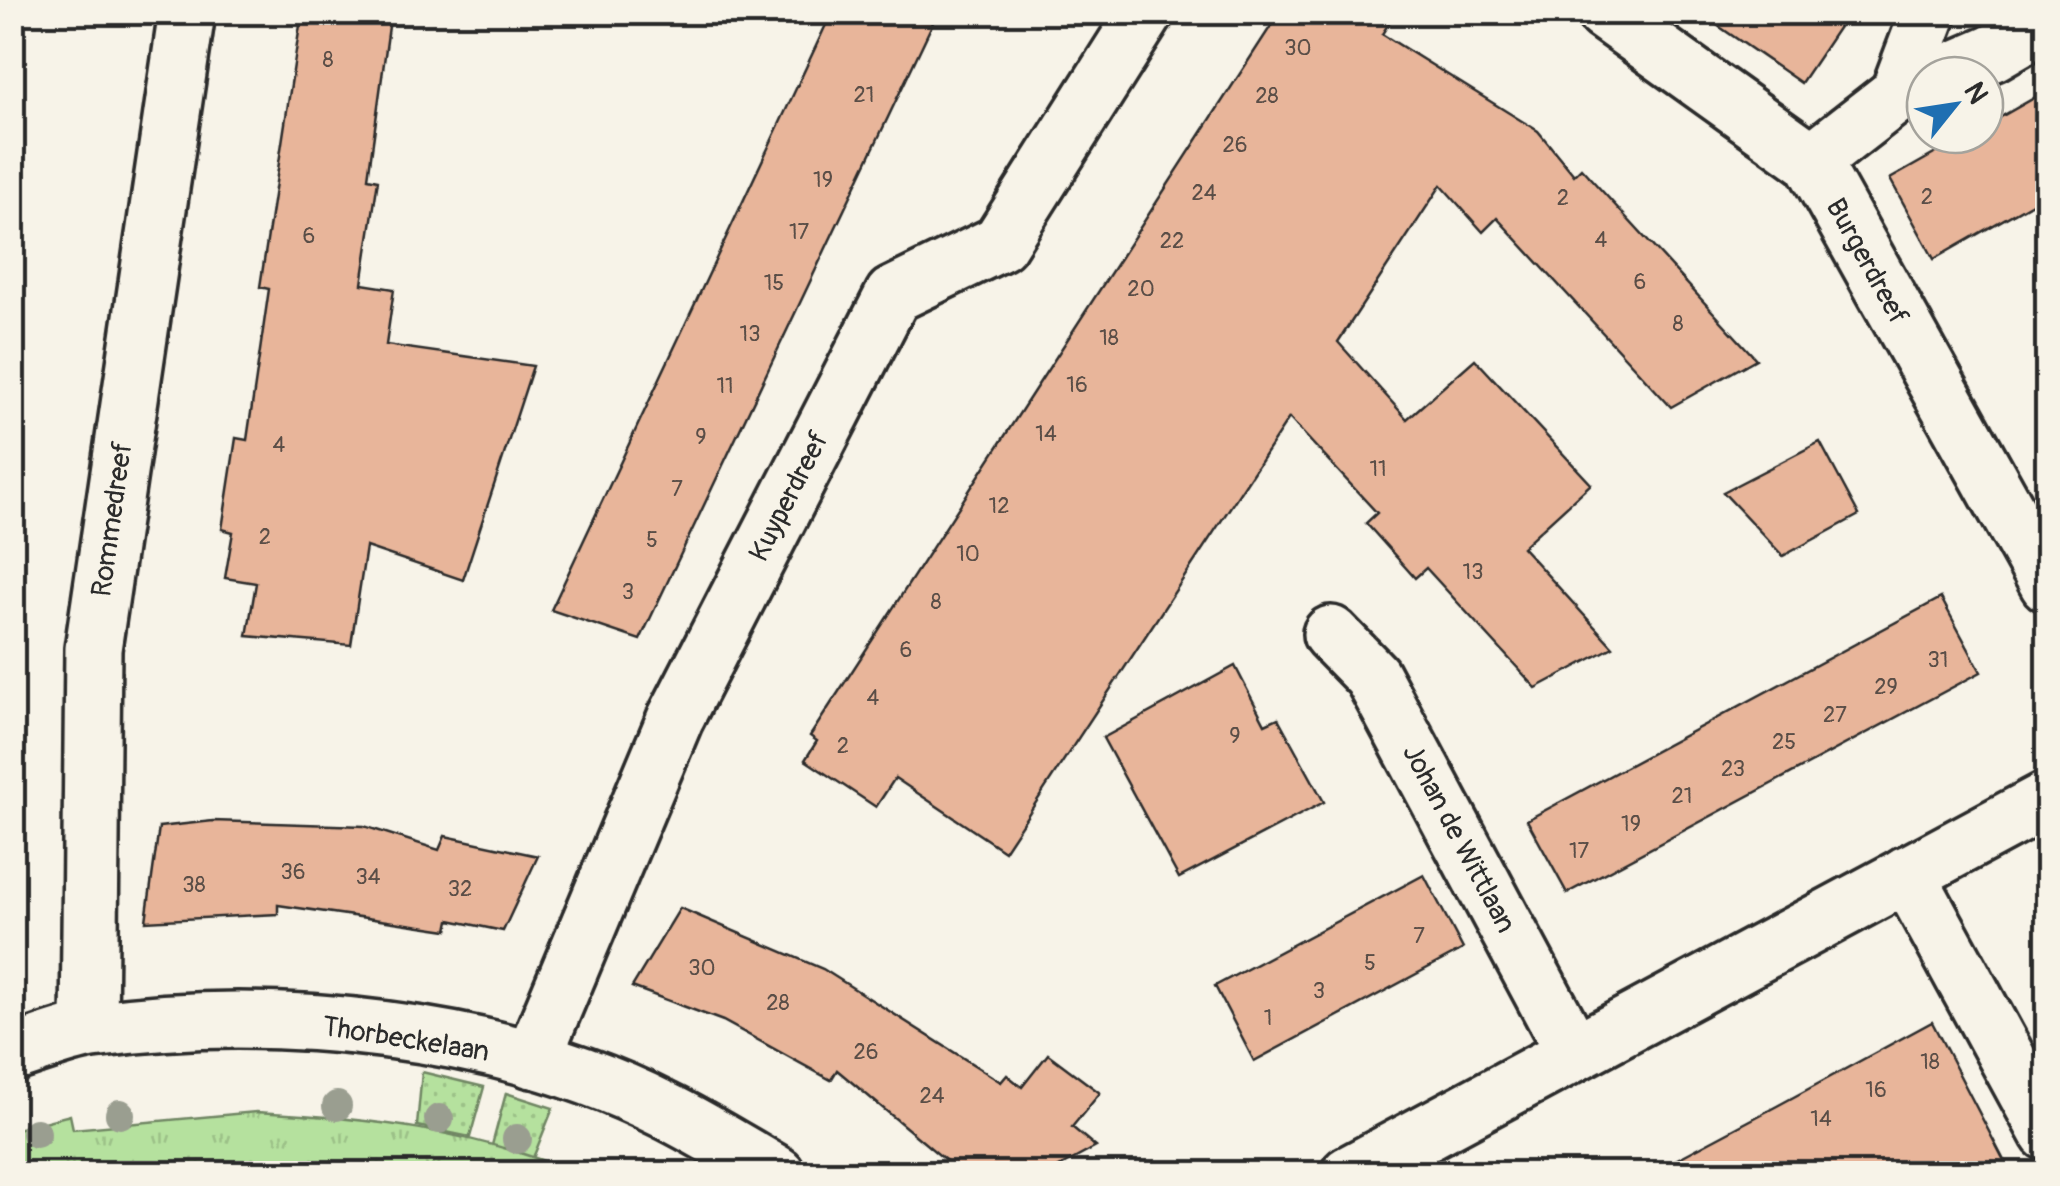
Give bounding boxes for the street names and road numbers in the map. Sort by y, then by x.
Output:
street label: Burgerdreef [1818,192,1916,331]
street label: Kuyperdreef [742,426,837,568]
street label: Rommedreef [84,439,141,599]
street label: Johan de Wittlaan [1394,738,1523,939]
street label: Thorbeckelaan [320,1009,492,1070]

